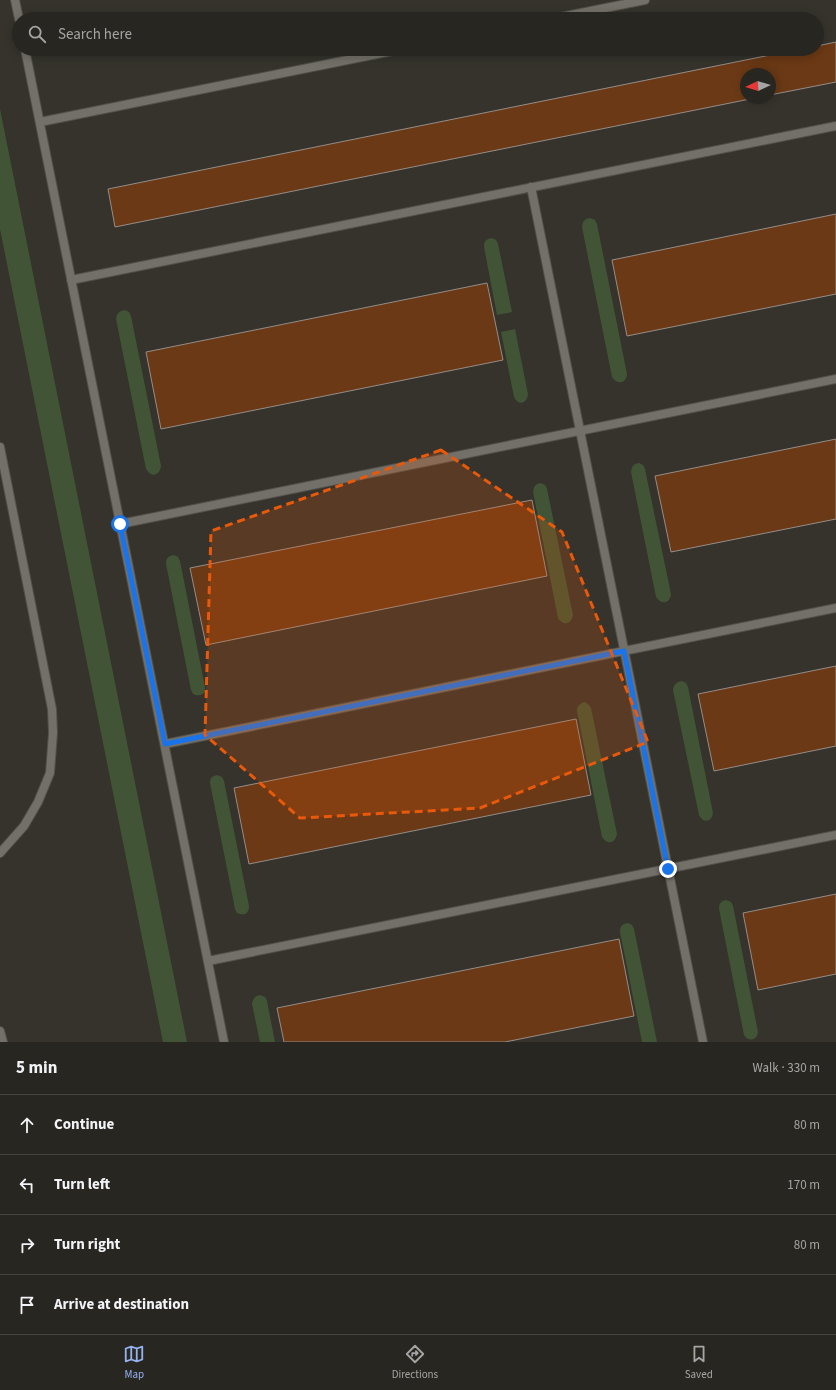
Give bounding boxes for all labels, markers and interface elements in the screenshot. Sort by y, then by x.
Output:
search box [12,12,824,56]
icon: search [26,23,48,45]
text: Search here [58,24,132,45]
north arrow [740,68,776,104]
route start [111,515,129,533]
route end [659,860,677,878]
text: 5 min [16,1056,57,1080]
text: Walk · 330 m [752,1059,820,1077]
icon: ahead [16,1114,38,1136]
text: Continue [54,1114,114,1135]
text: 80 m [794,1116,820,1134]
icon: left [16,1174,38,1196]
text: Turn left [54,1174,110,1195]
text: 170 m [787,1176,820,1194]
icon: right [16,1234,38,1256]
text: Turn right [54,1234,120,1255]
text: 80 m [794,1236,820,1254]
icon: arrive [16,1294,38,1316]
text: Arrive at destination [54,1294,189,1315]
tab: Map [123,1343,145,1382]
tab: Directions [392,1343,438,1382]
tab: Saved [685,1343,713,1382]

